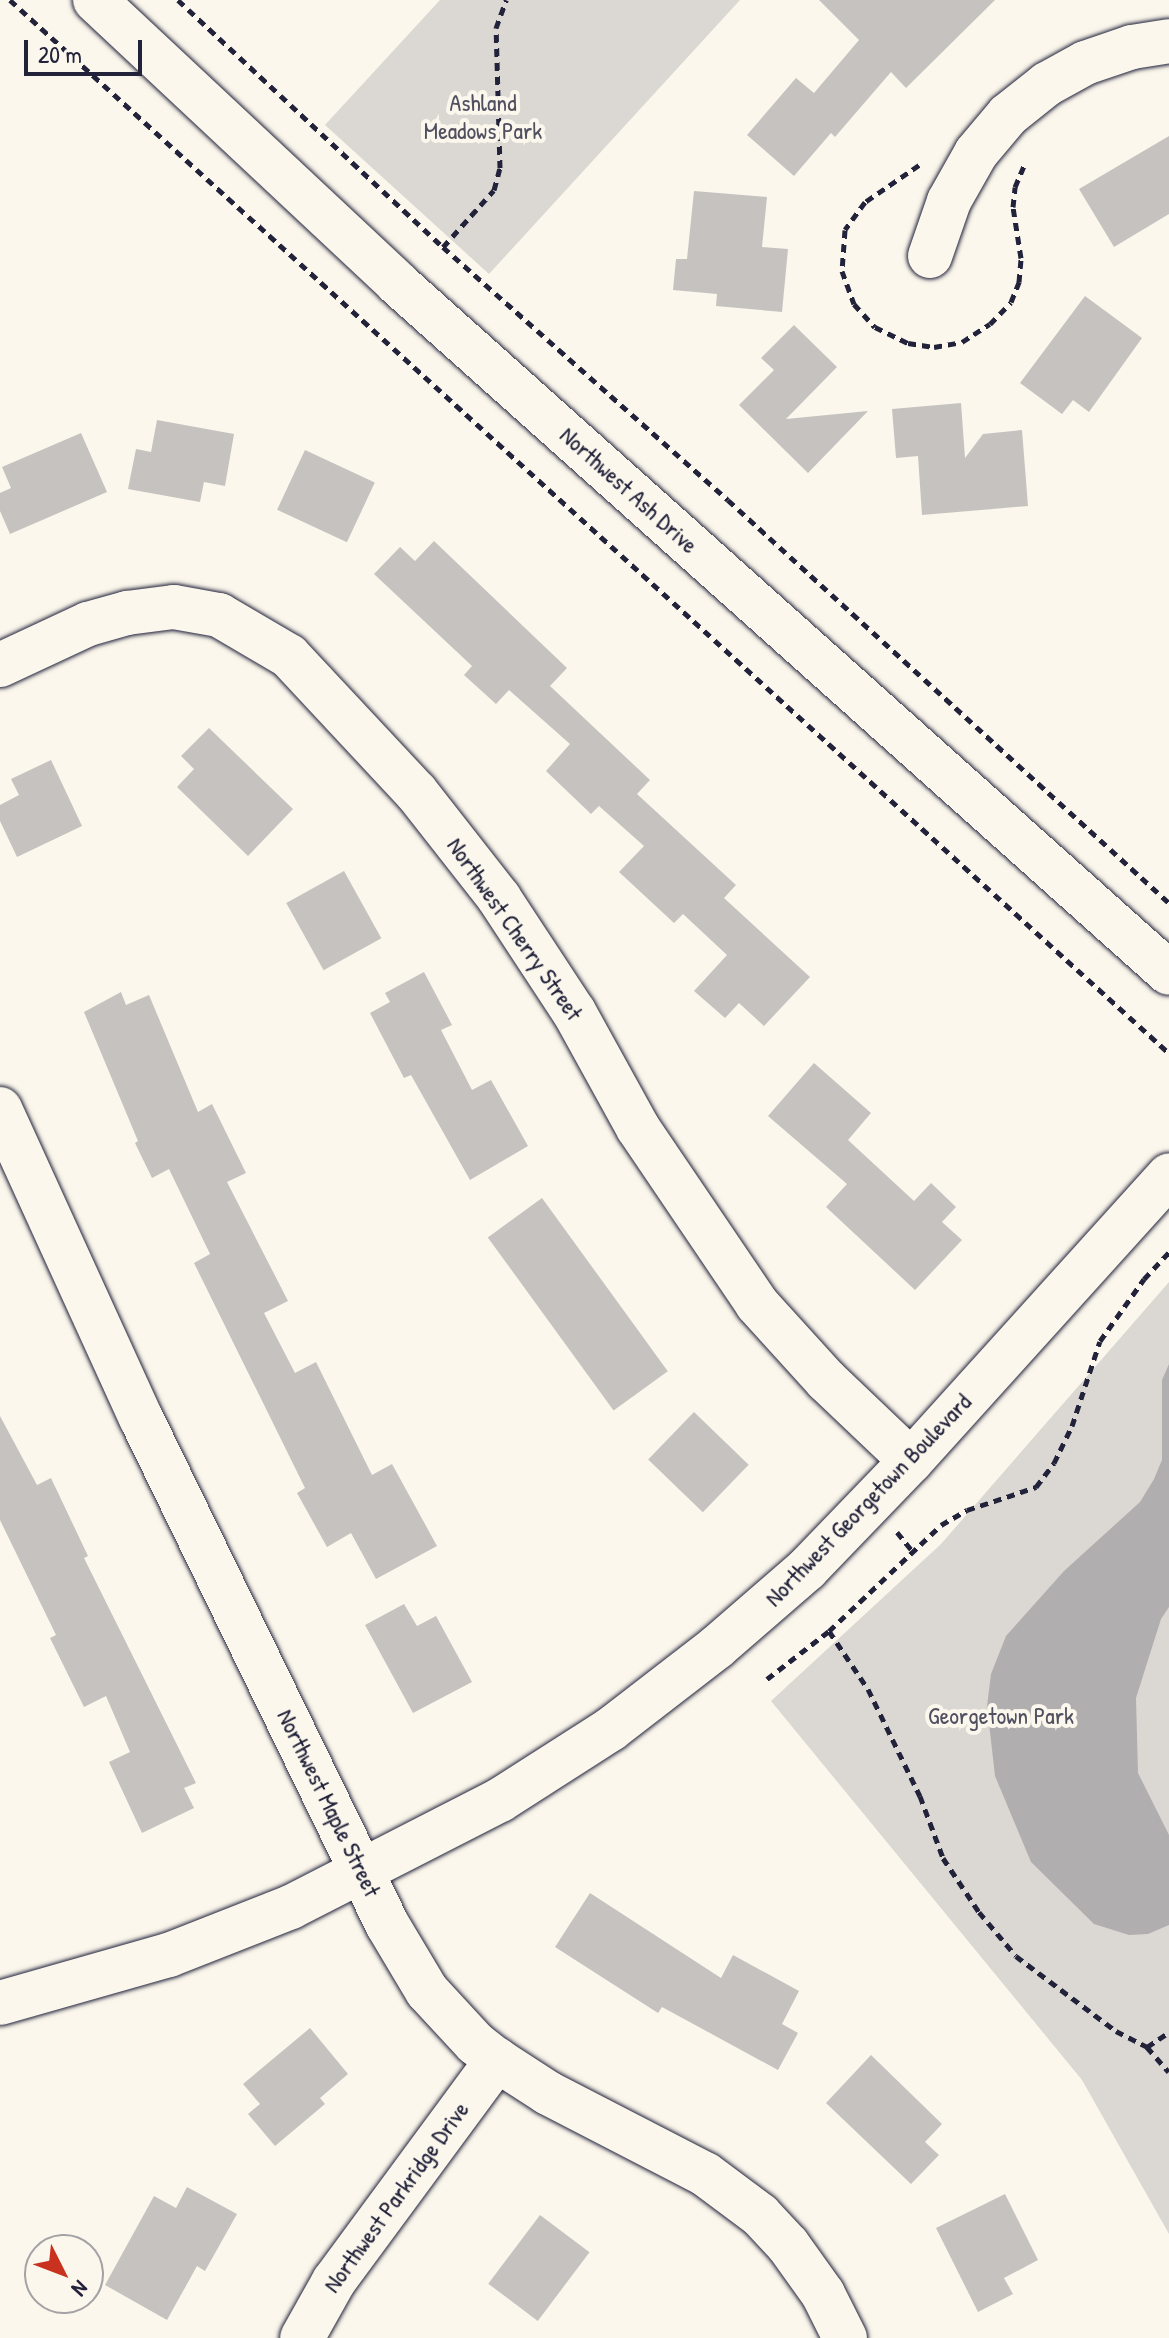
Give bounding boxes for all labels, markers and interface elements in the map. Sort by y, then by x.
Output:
scale bar [28,24,146,74]
text: 20 m [38,38,82,70]
park label: Ashland Meadows Park [424,89,542,145]
street label: Northwest Ash Drive [554,421,704,559]
street label: Northwest Cherry Street [441,832,589,1026]
street label: Northwest Georgetown Boulevard [759,1388,977,1612]
park label: Georgetown Park [928,1702,1074,1730]
street label: Northwest Maple Street [271,1705,387,1901]
street label: Northwest Parkridge Drive [317,2096,475,2298]
north arrow [24,2234,104,2314]
text: N [65,2274,95,2303]

